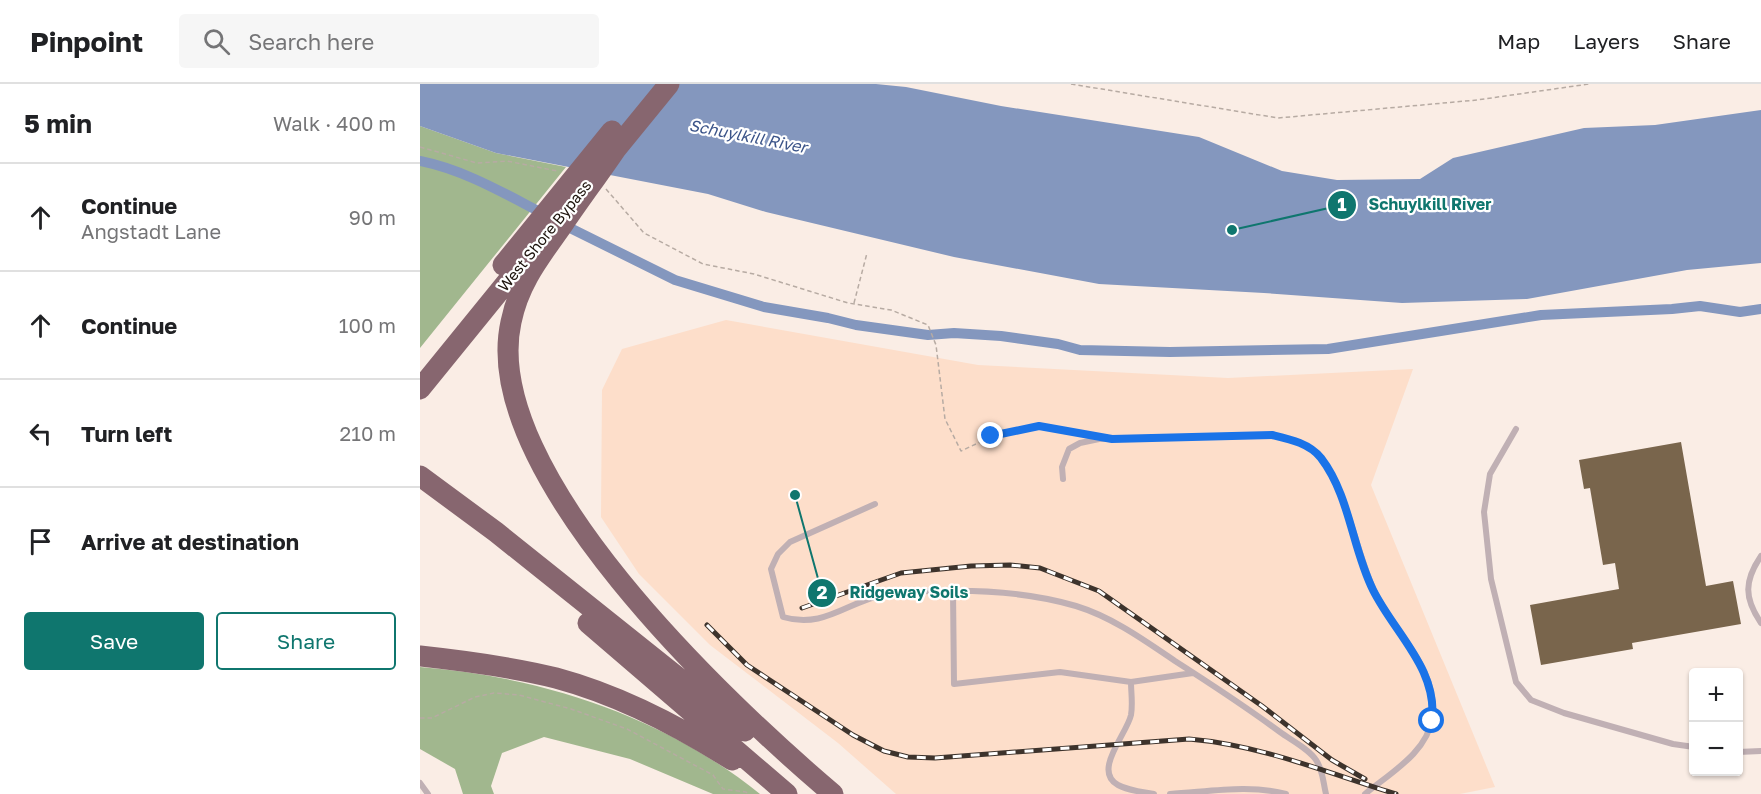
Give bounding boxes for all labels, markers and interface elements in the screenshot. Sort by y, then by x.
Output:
search box [179,14,599,68]
text: Pinpoint [30,25,143,58]
icon: search [200,25,233,58]
text: Search here [248,28,374,55]
text: Map [1497,28,1540,54]
text: Layers [1573,28,1640,54]
text: Share [1673,28,1731,54]
text: 5 min [24,108,92,139]
text: Walk · 400 m [273,111,396,135]
water label: Schuylkill River [687,115,811,158]
street label: West Shore Bypass [494,176,595,295]
callout: Schuylkill River [1327,188,1504,222]
text: Continue [81,192,177,219]
text: 1 [1337,193,1347,215]
text: Schuylkill River [1369,194,1491,214]
icon: ahead [24,201,57,234]
text: 90 m [349,205,396,229]
text: Angstadt Lane [81,219,221,243]
icon: ahead [24,309,57,342]
text: Continue [81,312,177,339]
text: 100 m [339,313,396,337]
icon: left [24,417,57,450]
text: Turn left [81,420,172,447]
text: 210 m [340,421,396,445]
route end [977,422,1003,448]
icon: arrive [24,525,57,558]
text: Arrive at destination [81,528,299,555]
callout: Ridgeway Soils [807,576,980,610]
text: 2 [817,581,828,603]
text: Ridgeway Soils [849,582,969,602]
button: Save [24,612,204,670]
button: Share [216,612,396,670]
map controls [1689,668,1743,776]
button: + [1689,668,1743,722]
route start [1418,707,1444,733]
button: − [1689,722,1743,776]

